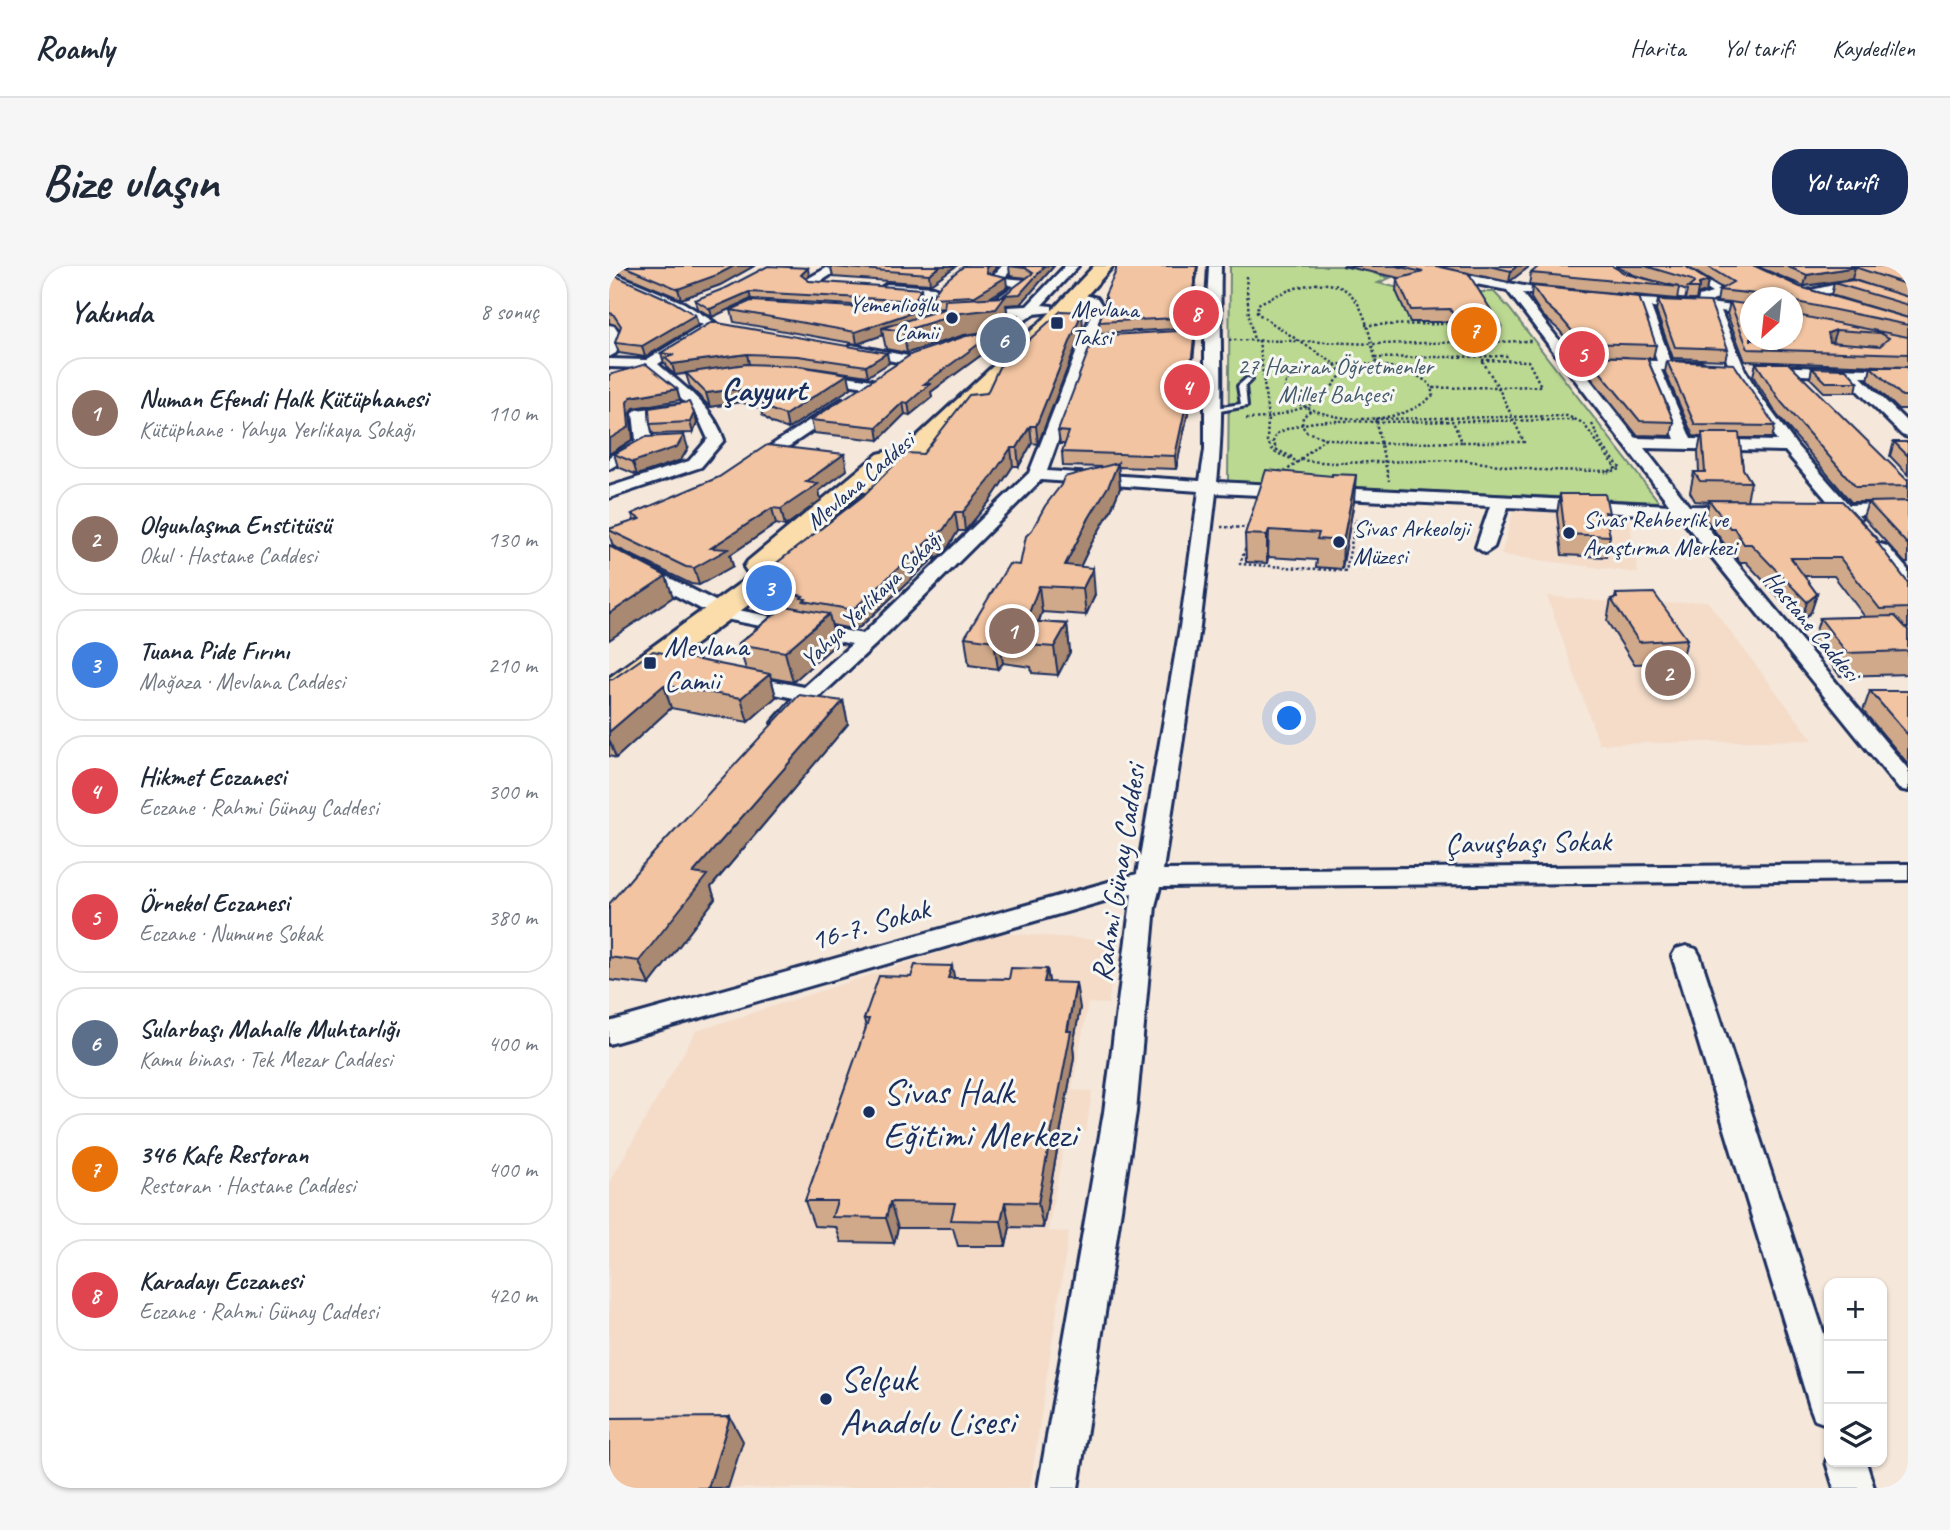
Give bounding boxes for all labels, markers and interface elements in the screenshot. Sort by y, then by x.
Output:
text: Roamly [35,27,114,69]
text: Harita [1630,33,1685,63]
text: Yol tarifi [1723,33,1794,63]
text: Kaydedilen [1832,33,1915,63]
button: Yol tarifi [1772,149,1908,215]
text: Bize ulaşın [42,151,218,213]
pin: 8 [1173,287,1219,339]
north arrow [1740,287,1803,350]
place label: Yemenlioğlu Camii [849,289,942,347]
text: Yakında [70,293,152,331]
place label: Mevlana Taksi [1071,294,1141,352]
text: 8 sonuç [480,297,539,326]
pin: 7 [1451,304,1497,356]
marker: Yemenlioğlu Camii [944,310,960,326]
pin: 6 [980,314,1026,366]
marker: Mevlana Taksi [1049,315,1065,331]
pin: 5 [1559,328,1605,380]
park label: 27 Haziran Öğretmenler Millet Bahçesi [1237,351,1435,409]
pin: 4 [1164,361,1210,413]
district label: Çayyurt [722,369,810,410]
text: Numan Efendi Halk Kütüphanesi [139,382,428,415]
text: 1 [90,399,100,428]
text: 110 m [488,399,537,428]
text: Kütüphane · Yahya Yerlikaya Sokağı [139,415,415,444]
street label: Mevlana Caddesi [799,423,923,536]
place label: Sivas Rehberlik ve Araştırma Merkezi [1583,504,1739,562]
text: Olgunlaşma Enstitüsü [139,508,331,541]
place label: Sivas Arkeoloji Müzesi [1353,513,1473,571]
street label: Yahya Yerlikaya Sokağı [794,523,949,674]
text: 2 [90,525,100,554]
text: 130 m [488,525,537,554]
marker: Sivas Rehberlik ve Araştırma Merkezi [1561,525,1577,541]
marker: Sivas Arkeoloji Müzesi [1331,534,1347,550]
text: Okul · Hastane Caddesi [139,541,317,570]
pin: 3 [746,562,792,614]
street label: Hastane Caddesi [1757,565,1869,690]
pin: 1 [989,605,1035,657]
place label: Mevlana Camii [664,627,751,699]
text: Tuana Pide Fırını [139,634,289,667]
pin: 2 [1645,647,1691,699]
text: 3 [90,651,100,680]
text: 210 m [488,651,537,680]
marker: Mevlana Camii [642,655,658,671]
text: Mağaza · Mevlana Caddesi [139,667,344,696]
your location [1272,701,1306,735]
street label: Rahmi Günay Caddesi [1082,758,1154,984]
text: Hikmet Eczanesi [139,760,286,793]
text: 4 [90,777,100,806]
text: 300 m [488,777,537,806]
text: Eczane · Rahmi Günay Caddesi [139,793,378,822]
street label: Çavuşbaşı Sokak [1445,822,1613,862]
text: Örnekol Eczanesi [139,886,289,919]
street label: 16-7. Sokak [806,888,936,959]
text: 5 [90,903,100,932]
text: 380 m [488,903,537,932]
text: Eczane · Numune Sokak [139,919,322,948]
text: Sularbaşı Mahalle Muhtarlığı [139,1012,399,1045]
text: 6 [90,1029,100,1058]
text: 400 m [488,1029,537,1058]
text: Kamu binası · Tek Mezar Caddesi [139,1045,392,1074]
place label: Sivas Halk Eğitimi Merkezi [883,1068,1081,1158]
marker: Sivas Halk Eğitimi Merkezi [861,1104,877,1120]
text: 346 Kafe Restoran [139,1138,308,1171]
text: 7 [90,1155,100,1184]
text: 400 m [488,1155,537,1184]
text: Restoran · Hastane Caddesi [139,1171,355,1200]
text: Karadayı Eczanesi [139,1264,302,1297]
map controls [1824,1278,1887,1467]
button: + [1824,1278,1887,1341]
text: 8 [90,1281,100,1310]
text: 420 m [488,1281,537,1310]
text: Eczane · Rahmi Günay Caddesi [139,1297,378,1326]
button: − [1824,1341,1887,1404]
place label: Selçuk Anadolu Lisesi [840,1355,1020,1445]
marker: Selçuk Anadolu Lisesi [818,1391,834,1407]
button: layers [1824,1404,1887,1467]

